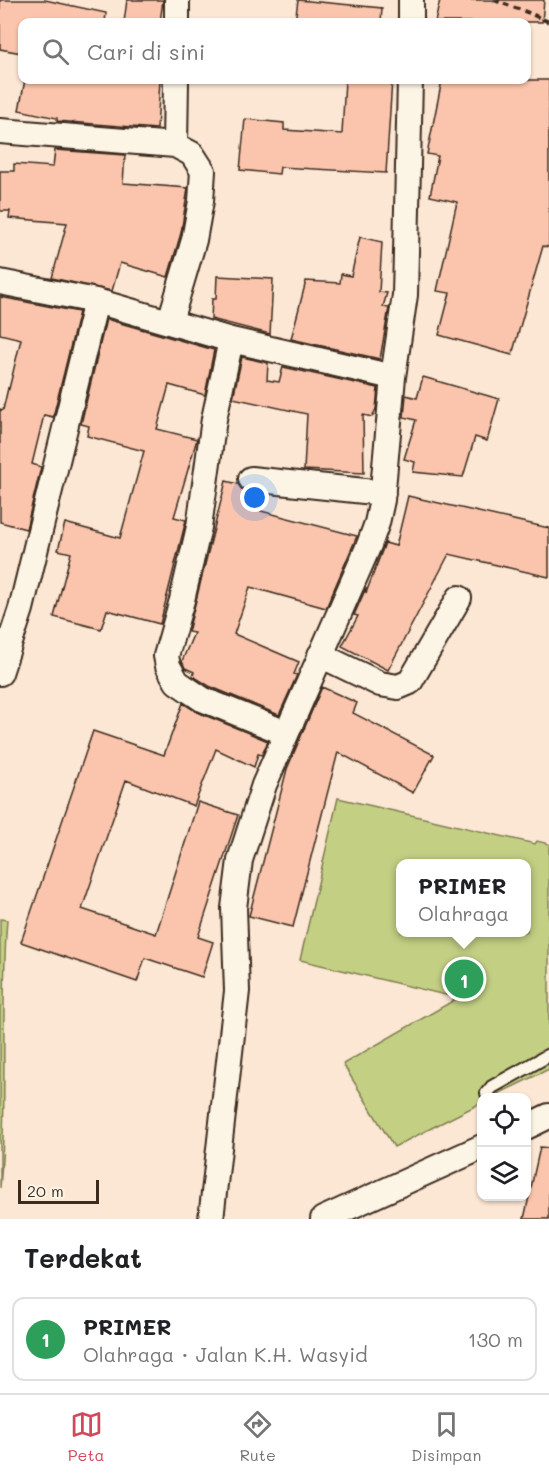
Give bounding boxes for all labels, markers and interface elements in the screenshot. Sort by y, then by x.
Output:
search box [18,18,531,84]
icon: search [39,35,72,68]
text: Cari di sini [87,37,205,66]
your location [240,483,269,512]
popup [396,859,531,937]
text: PRIMER [418,871,506,900]
text: Olahraga [418,900,509,926]
pin: 1 [444,956,484,1002]
map controls [477,1093,531,1201]
button: locate [477,1093,531,1147]
button: layers [477,1147,531,1201]
scale bar [18,1177,99,1204]
text: 20 m [27,1180,64,1201]
text: Terdekat [24,1241,142,1275]
text: PRIMER [83,1312,172,1341]
text: 1 [41,1326,50,1352]
text: 130 m [468,1326,523,1352]
text: Olahraga · Jalan K.H. Wasyid [83,1341,368,1367]
tab: Peta [68,1408,104,1465]
tab: Rute [240,1408,276,1465]
tab: Disimpan [411,1408,481,1465]

